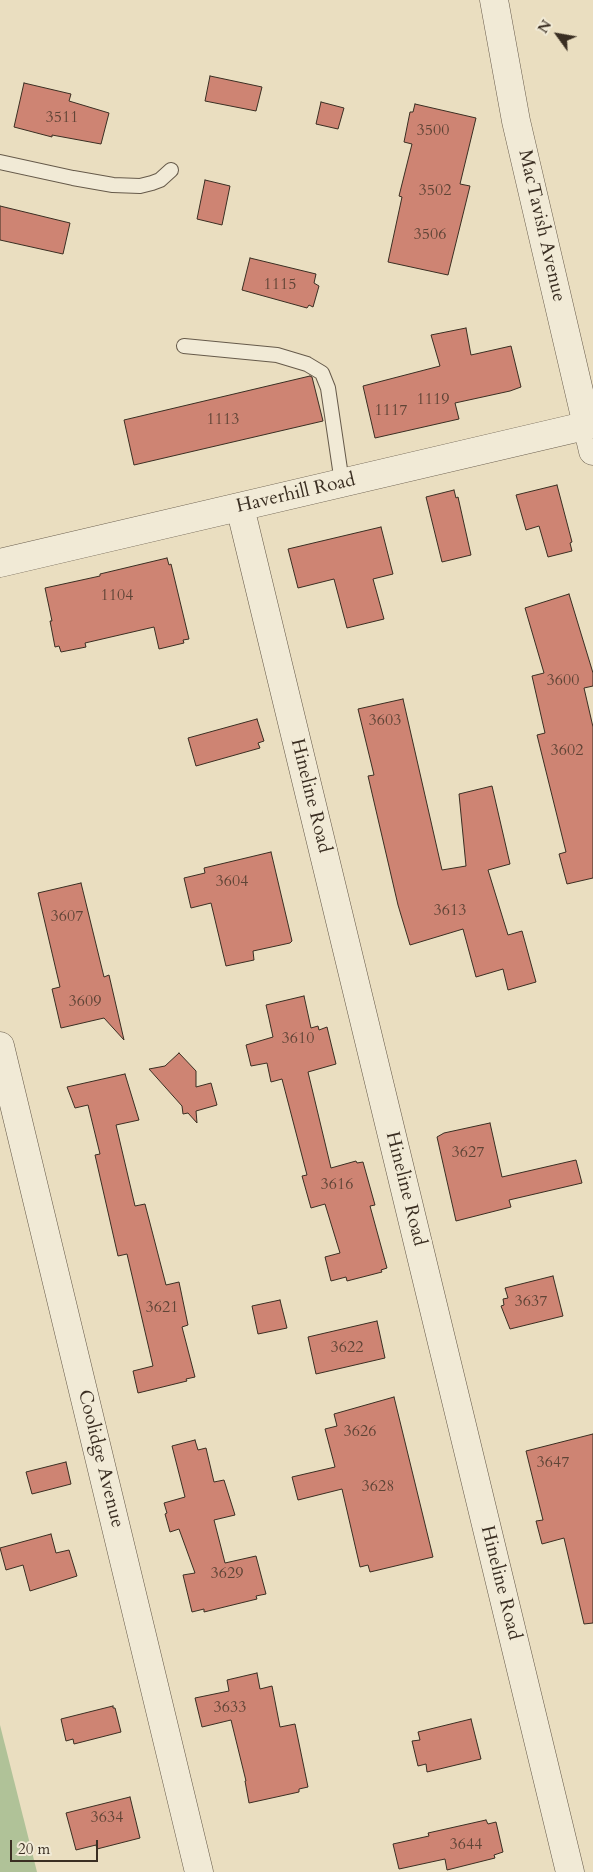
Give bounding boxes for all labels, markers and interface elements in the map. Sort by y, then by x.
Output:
north arrow [533,10,583,60]
text: N [534,17,556,37]
house number: 3511 [46,108,78,128]
house number: 3500 [417,121,449,141]
street label: MacTavish Avenue [512,148,570,304]
house number: 3502 [419,181,451,201]
house number: 3506 [414,225,446,245]
house number: 1115 [264,275,296,295]
house number: 1119 [417,390,449,410]
house number: 1117 [375,401,407,421]
house number: 1113 [207,410,239,430]
street label: Haverhill Road [234,469,358,519]
house number: 1104 [101,586,133,606]
house number: 3600 [547,671,579,691]
house number: 3603 [369,711,401,731]
street label: Hineline Road [285,736,335,856]
house number: 3602 [551,741,583,761]
house number: 3604 [216,872,248,892]
house number: 3613 [434,901,466,921]
house number: 3607 [51,907,83,927]
house number: 3609 [69,992,101,1012]
house number: 3610 [282,1029,314,1049]
street label: Hineline Road [380,1129,430,1249]
house number: 3627 [452,1143,484,1163]
house number: 3616 [321,1175,353,1195]
house number: 3637 [515,1292,547,1312]
house number: 3621 [146,1298,178,1318]
house number: 3622 [331,1338,363,1358]
street label: Coolidge Avenue [72,1388,128,1530]
house number: 3626 [344,1422,376,1442]
house number: 3647 [537,1453,569,1473]
house number: 3628 [362,1477,394,1497]
street label: Hineline Road [475,1523,525,1643]
house number: 3629 [211,1564,243,1584]
house number: 3633 [214,1698,246,1718]
house number: 3634 [91,1808,123,1828]
scale bar [12,1830,100,1862]
house number: 3644 [450,1835,482,1855]
text: 20 m [18,1839,50,1859]

